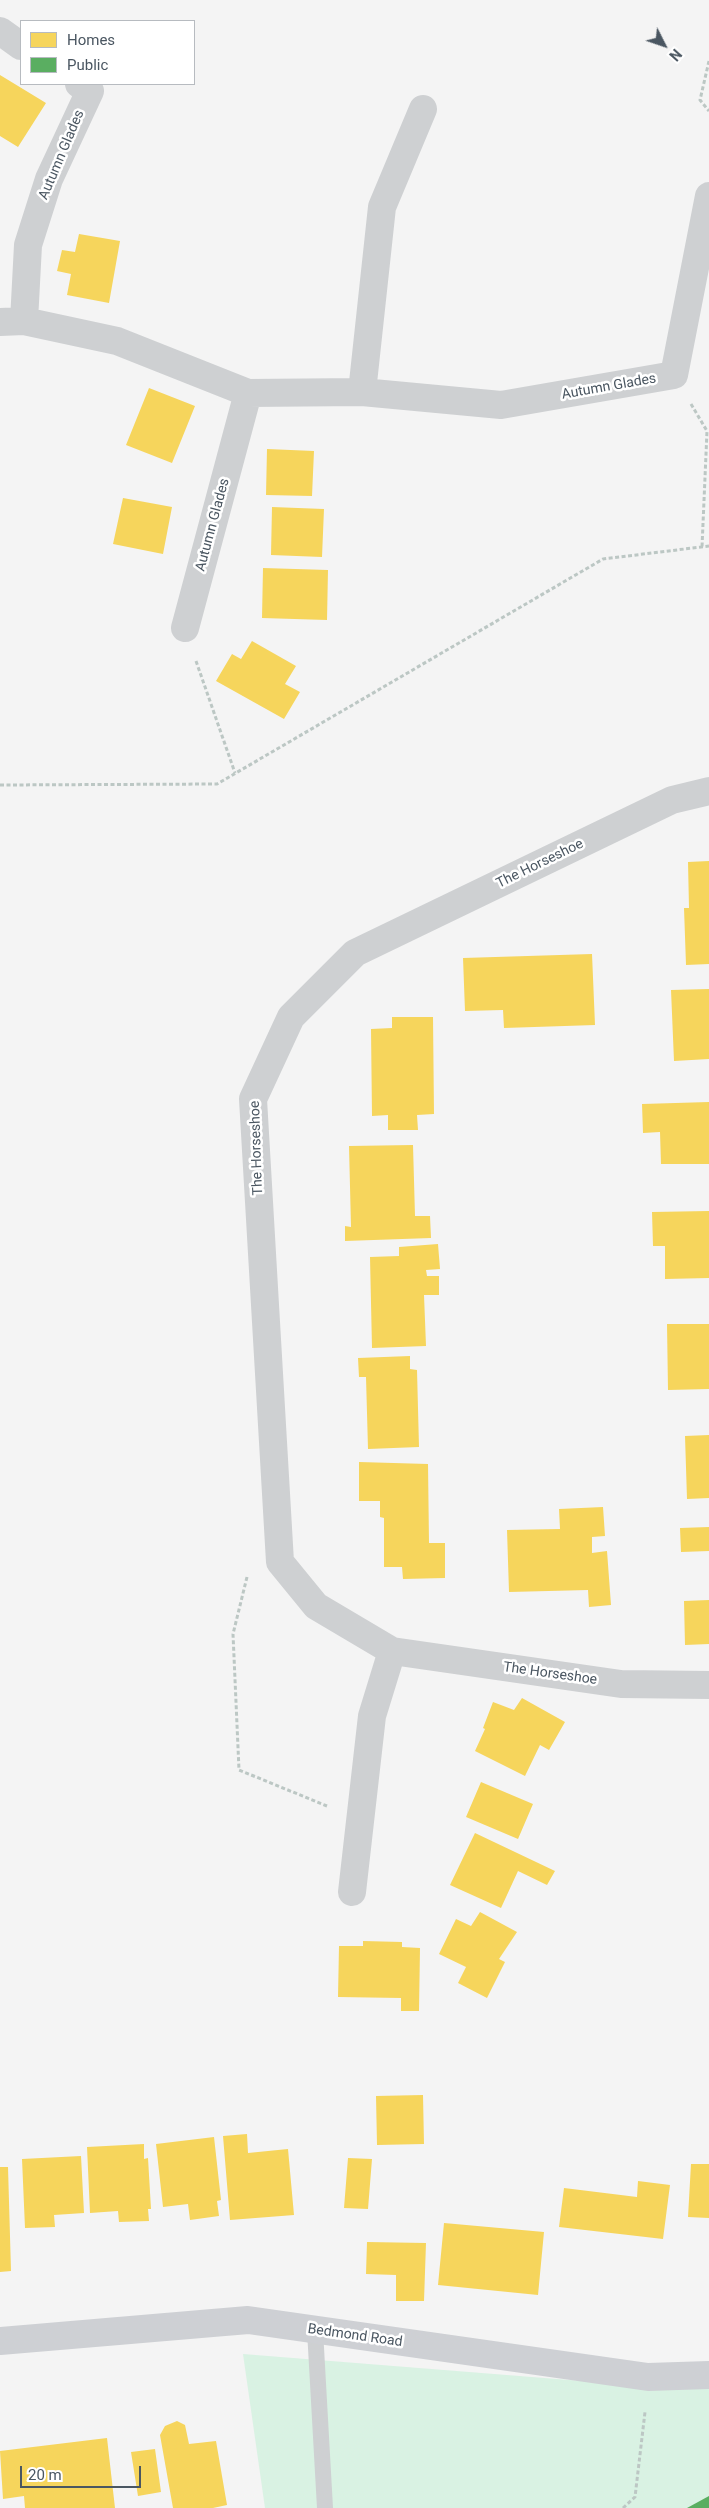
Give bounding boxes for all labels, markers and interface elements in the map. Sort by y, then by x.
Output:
legend [20,20,195,85]
north arrow [639,20,689,70]
text: Homes [67,31,115,49]
text: N [666,46,685,64]
text: Public [67,56,108,74]
street label: Autumn Glades [36,108,88,202]
street label: Autumn Glades [560,370,658,404]
street label: Autumn Glades [193,477,233,573]
street label: The Horseshoe [494,836,586,892]
street label: The Horseshoe [247,1100,267,1196]
street label: The Horseshoe [502,1659,598,1689]
street label: Bedmond Road [307,2321,403,2351]
scale bar [22,2456,144,2488]
text: 20 m [28,2466,62,2484]

